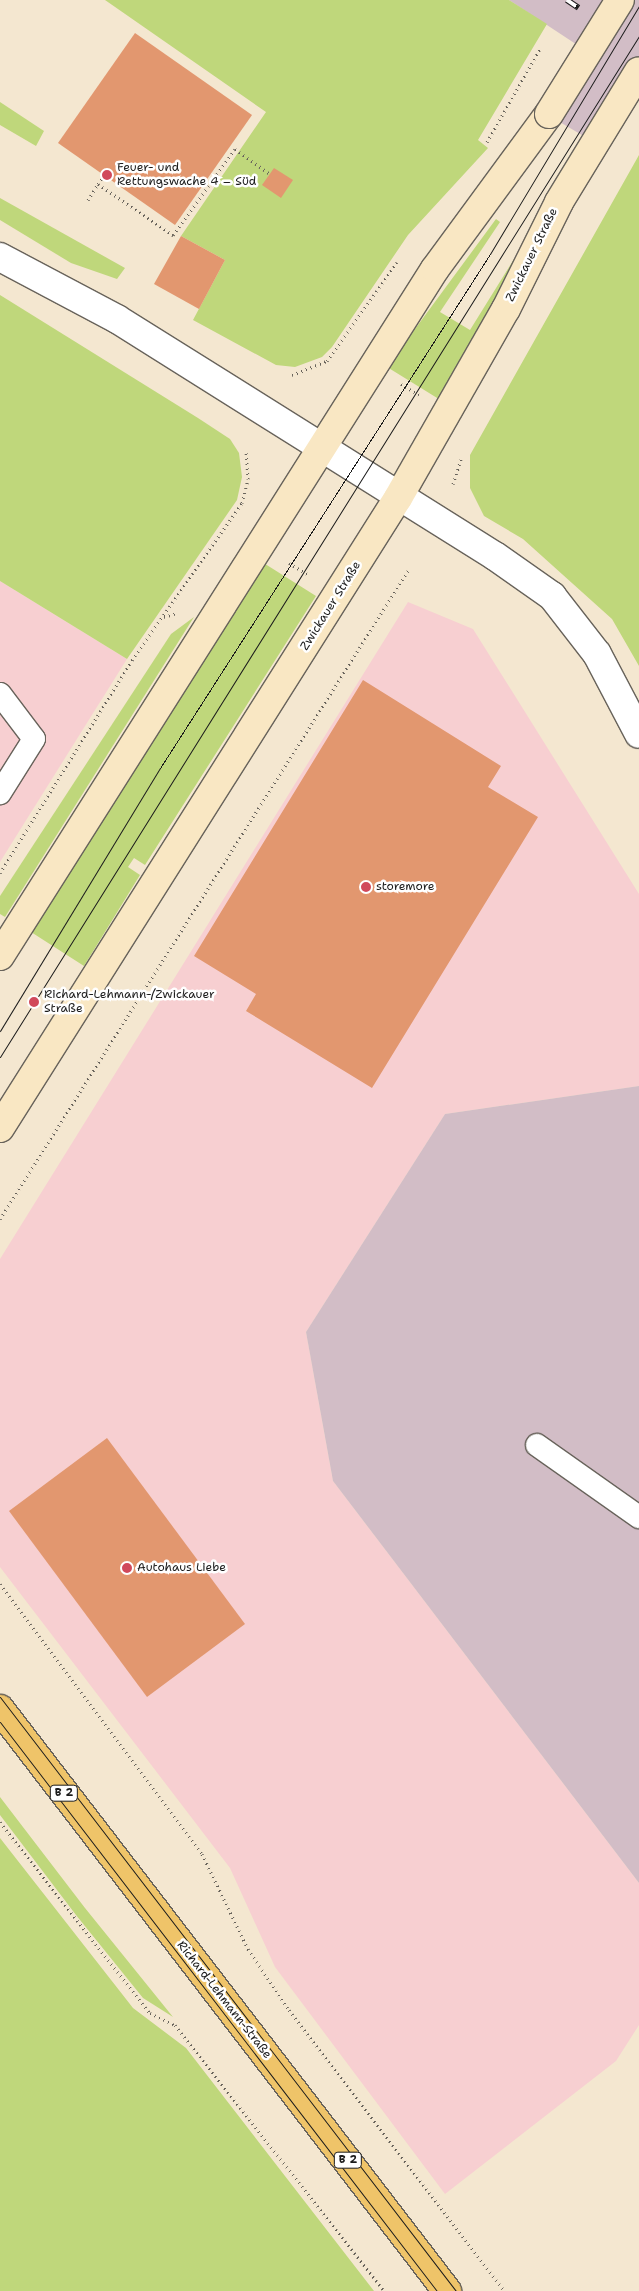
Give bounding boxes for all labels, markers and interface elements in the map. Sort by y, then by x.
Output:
place label: Feuer- und Rettungswache 4 – Süd [117,161,256,189]
marker: Feuer- und Rettungswache 4 – Süd [101,169,113,181]
street label: Zwickauer Straße [503,206,561,304]
street label: Zwickauer Straße [298,559,364,653]
place label: storemore [376,880,435,894]
marker: storemore [360,881,372,893]
place label: Richard-Lehmann-/Zwickauer Straße [44,988,215,1016]
marker: Richard-Lehmann-/Zwickauer Straße [28,996,40,1008]
place label: Autohaus Liebe [137,1561,226,1575]
marker: Autohaus Liebe [121,1562,133,1574]
road number: B 2 [49,1785,79,1802]
street label: Richard-Lehmann-Straße [174,1938,274,2062]
road number: B 2 [333,2152,363,2168]

